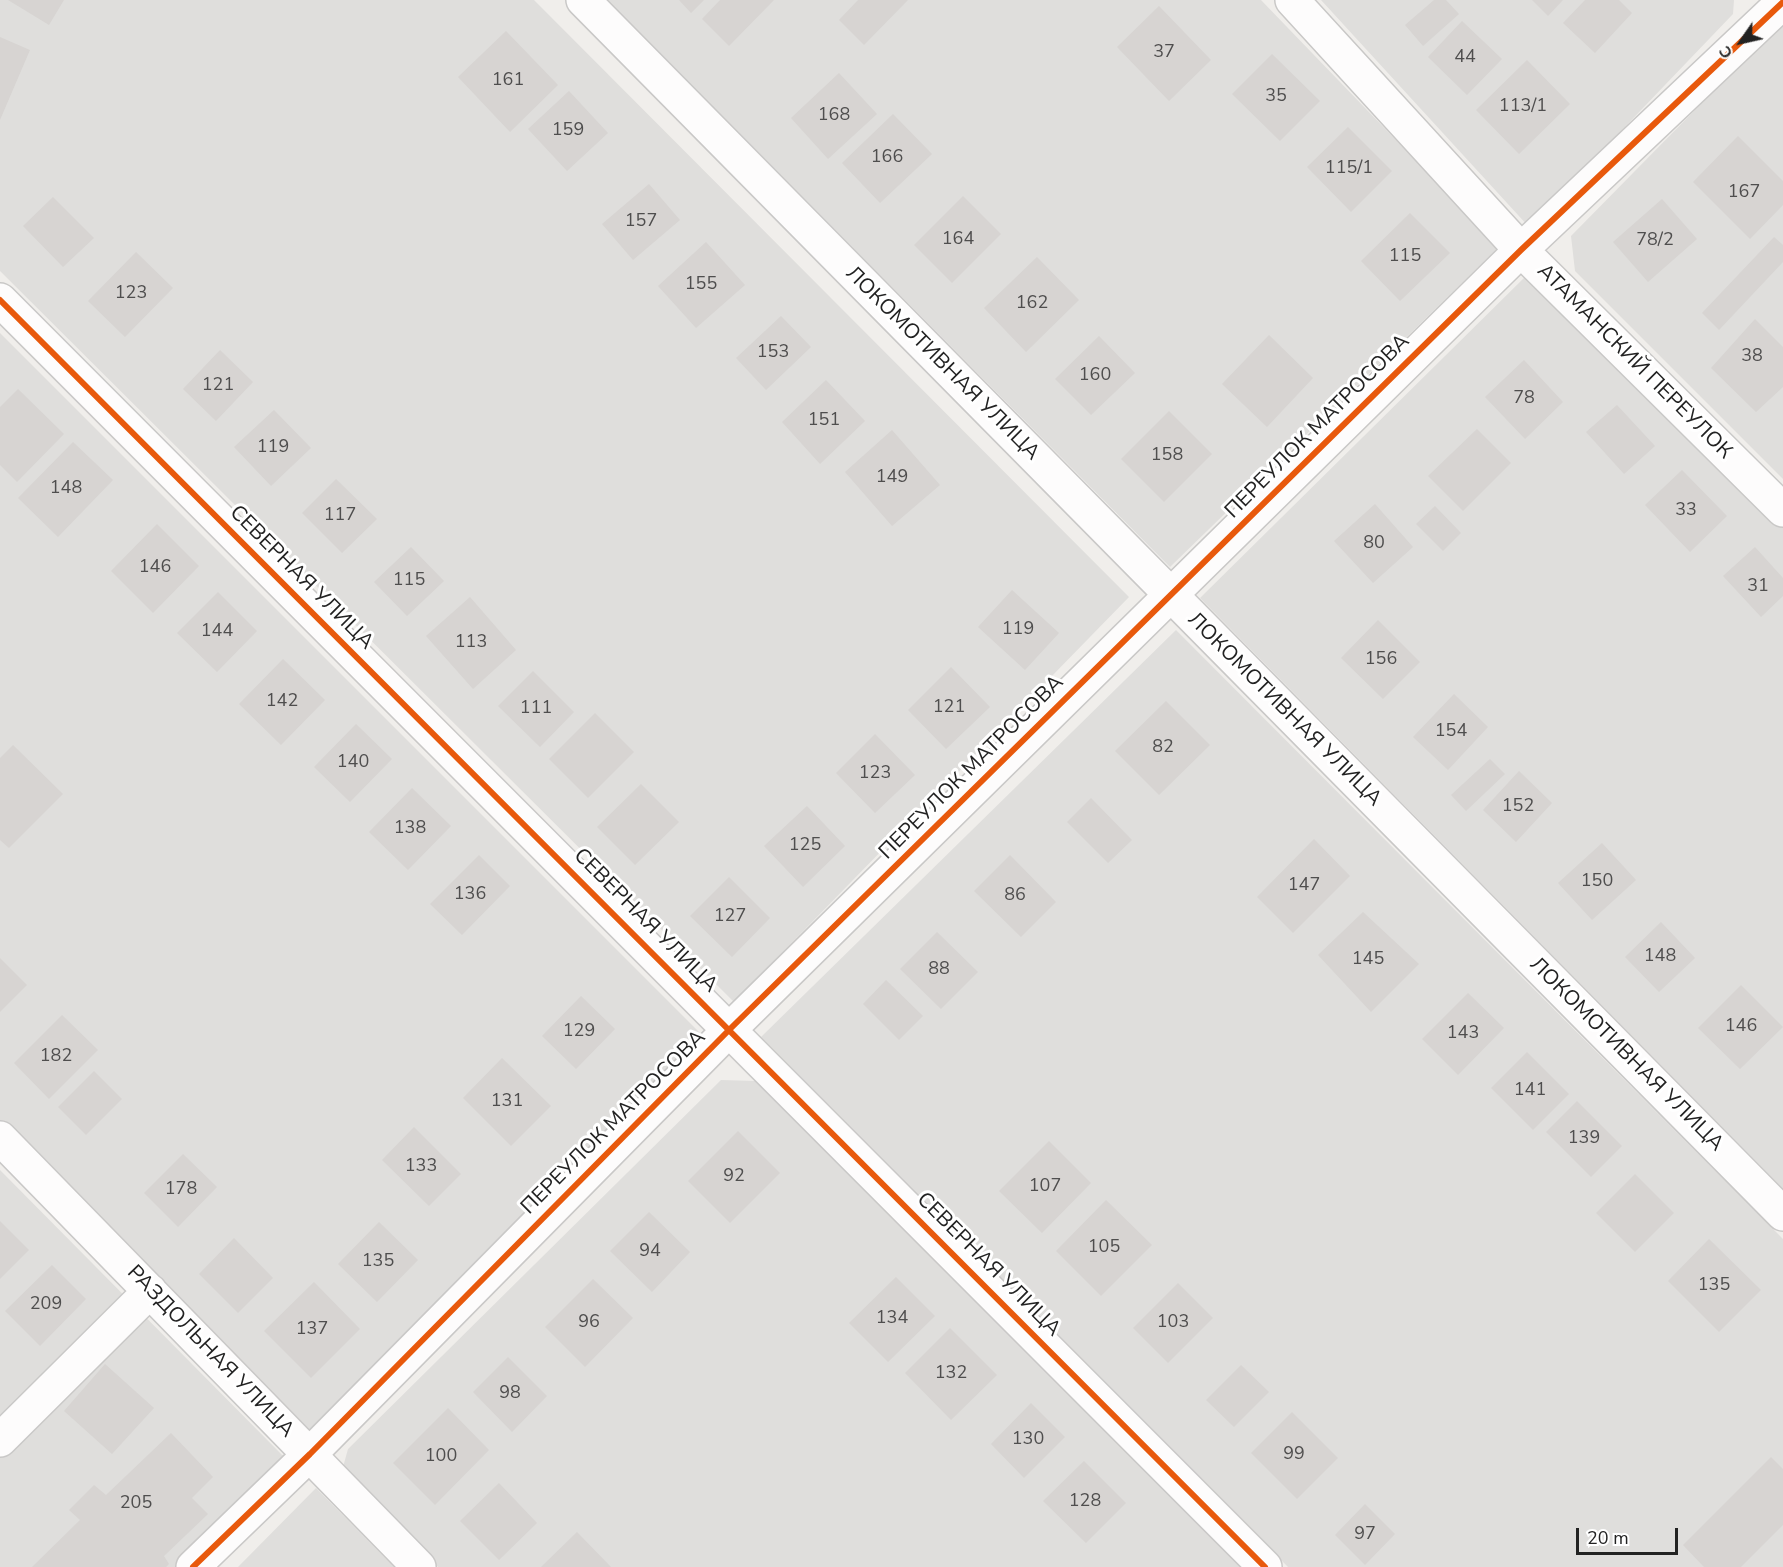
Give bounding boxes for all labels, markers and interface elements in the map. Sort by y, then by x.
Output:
north arrow [1711,12,1771,72]
text: С [1714,41,1738,63]
house number: 37 [1153,42,1175,64]
house number: 44 [1454,47,1476,69]
house number: 161 [492,70,524,92]
house number: 35 [1265,86,1287,108]
house number: 113/1 [1499,96,1547,118]
house number: 168 [818,105,850,127]
house number: 159 [552,120,584,142]
house number: 166 [871,147,903,169]
house number: 115/1 [1325,158,1373,180]
house number: 167 [1728,182,1760,204]
house number: 157 [625,211,657,233]
house number: 164 [942,229,974,251]
house number: 78/2 [1636,230,1674,252]
house number: 115 [1389,246,1421,268]
street label: АТАМАНСКИЙ ПЕРЕУЛОК [1531,259,1737,465]
street label: ЛОКОМОТИВНАЯ УЛИЦА [840,262,1044,466]
house number: 155 [685,274,717,296]
house number: 123 [115,283,147,305]
house number: 162 [1016,293,1048,315]
street label: ПЕРЕУЛОК МАТРОСОВА [1221,330,1415,524]
house number: 153 [757,342,789,364]
house number: 38 [1741,346,1763,368]
house number: 160 [1079,365,1111,387]
house number: 121 [202,375,234,397]
house number: 78 [1513,388,1535,410]
house number: 151 [808,410,840,432]
house number: 119 [257,437,289,459]
house number: 158 [1151,445,1183,467]
house number: 149 [876,467,908,489]
house number: 148 [50,478,82,500]
house number: 33 [1675,500,1697,522]
street label: СЕВЕРНАЯ УЛИЦА [224,501,378,655]
house number: 117 [324,505,356,527]
house number: 80 [1363,533,1385,555]
house number: 146 [139,557,171,579]
house number: 115 [393,570,425,592]
house number: 31 [1747,576,1769,598]
street label: ЛОКОМОТИВНАЯ УЛИЦА [1182,608,1386,812]
house number: 119 [1002,619,1034,641]
house number: 144 [201,621,233,643]
house number: 113 [455,632,487,654]
house number: 156 [1365,649,1397,671]
street label: ПЕРЕУЛОК МАТРОСОВА [875,671,1069,865]
house number: 142 [266,691,298,713]
house number: 121 [933,697,965,719]
house number: 111 [520,698,552,720]
house number: 154 [1435,721,1467,743]
house number: 82 [1152,737,1174,759]
house number: 140 [337,752,369,774]
house number: 123 [859,763,891,785]
house number: 152 [1502,796,1534,818]
house number: 138 [394,818,426,840]
house number: 125 [789,835,821,857]
street label: СЕВЕРНАЯ УЛИЦА [568,844,722,998]
house number: 150 [1581,871,1613,893]
house number: 147 [1288,875,1320,897]
house number: 136 [454,884,486,906]
house number: 86 [1004,885,1026,907]
house number: 127 [714,906,746,928]
house number: 148 [1644,946,1676,968]
house number: 145 [1352,949,1384,971]
street label: ЛОКОМОТИВНАЯ УЛИЦА [1524,953,1728,1157]
house number: 88 [928,959,950,981]
house number: 146 [1725,1016,1757,1038]
house number: 129 [563,1021,595,1043]
house number: 143 [1447,1023,1479,1045]
street label: ПЕРЕУЛОК МАТРОСОВА [517,1026,711,1220]
house number: 182 [40,1046,72,1068]
house number: 141 [1514,1080,1546,1102]
house number: 131 [491,1091,523,1113]
house number: 139 [1568,1128,1600,1150]
house number: 133 [405,1156,437,1178]
house number: 92 [723,1166,745,1188]
house number: 107 [1029,1176,1061,1198]
house number: 178 [165,1179,197,1201]
street label: СЕВЕРНАЯ УЛИЦА [911,1188,1065,1342]
house number: 105 [1088,1237,1120,1259]
house number: 94 [639,1241,661,1263]
house number: 135 [362,1251,394,1273]
street label: РАЗДОЛЬНАЯ УЛИЦА [121,1261,299,1443]
house number: 135 [1698,1275,1730,1297]
house number: 209 [30,1294,62,1316]
house number: 134 [876,1308,908,1330]
house number: 96 [578,1312,600,1334]
house number: 103 [1157,1312,1189,1334]
house number: 137 [296,1319,328,1341]
house number: 132 [935,1363,967,1385]
house number: 98 [499,1383,521,1405]
house number: 130 [1012,1429,1044,1451]
house number: 99 [1283,1444,1305,1466]
house number: 100 [425,1446,457,1468]
house number: 128 [1069,1491,1101,1513]
house number: 205 [120,1493,152,1515]
scale bar [1579,1516,1681,1554]
house number: 97 [1354,1524,1376,1546]
text: 20 m [1587,1526,1629,1550]

